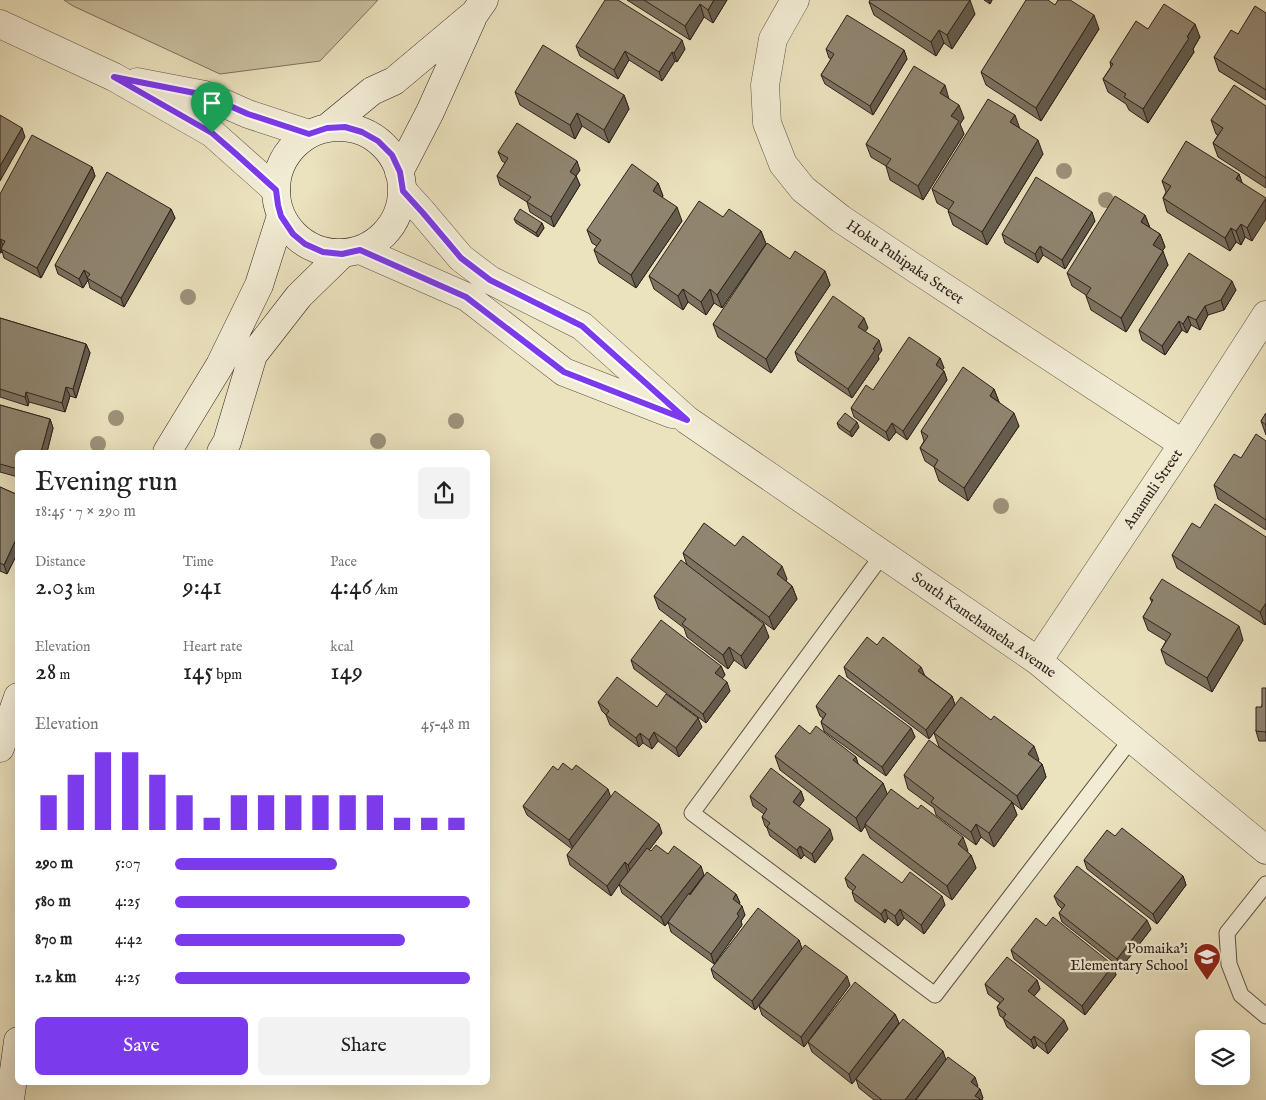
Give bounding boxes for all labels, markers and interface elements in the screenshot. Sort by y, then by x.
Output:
pin [191,82,233,133]
icon: arrive [198,89,226,117]
street label: Hoku Puhipaka Street [843,216,967,308]
street label: Anamuli Street [1119,445,1187,533]
text: Evening run [35,465,178,500]
button: share [418,467,470,519]
text: 18:45 · 7 × 290 m [35,502,136,522]
text: Distance [35,553,86,571]
text: Time [183,553,214,571]
text: Pace [330,553,357,571]
street label: South Kamehameha Avenue [908,568,1060,682]
text: 2.03 [35,571,74,603]
text: 9:41 [183,571,222,603]
text: 4:46 [330,571,372,603]
text: km [74,581,95,599]
text: /km [372,581,398,599]
text: Elevation [35,638,91,656]
text: Heart rate [183,638,242,656]
text: kcal [330,638,354,656]
text: 28 [35,656,57,688]
text: 145 [183,656,213,688]
text: 149 [330,656,363,688]
text: m [57,666,70,684]
text: bpm [213,666,242,684]
text: Elevation [35,715,98,735]
text: 45–48 m [421,715,470,735]
text: 290 m [35,854,73,874]
text: 5:07 [115,854,140,874]
text: 580 m [35,892,71,912]
text: 4:25 [115,892,140,912]
text: 870 m [35,930,72,950]
text: 4:42 [115,930,142,950]
place label: Pomaika'i Elementary School [1070,939,1189,975]
school or university icon: Pomaika'i Elementary School [1192,942,1222,981]
text: 1.2 km [35,968,76,988]
text: 4:25 [115,968,140,988]
button: Save [35,1017,248,1075]
button: Share [258,1017,470,1075]
map controls [1195,1030,1250,1085]
button: layers [1195,1030,1250,1085]

